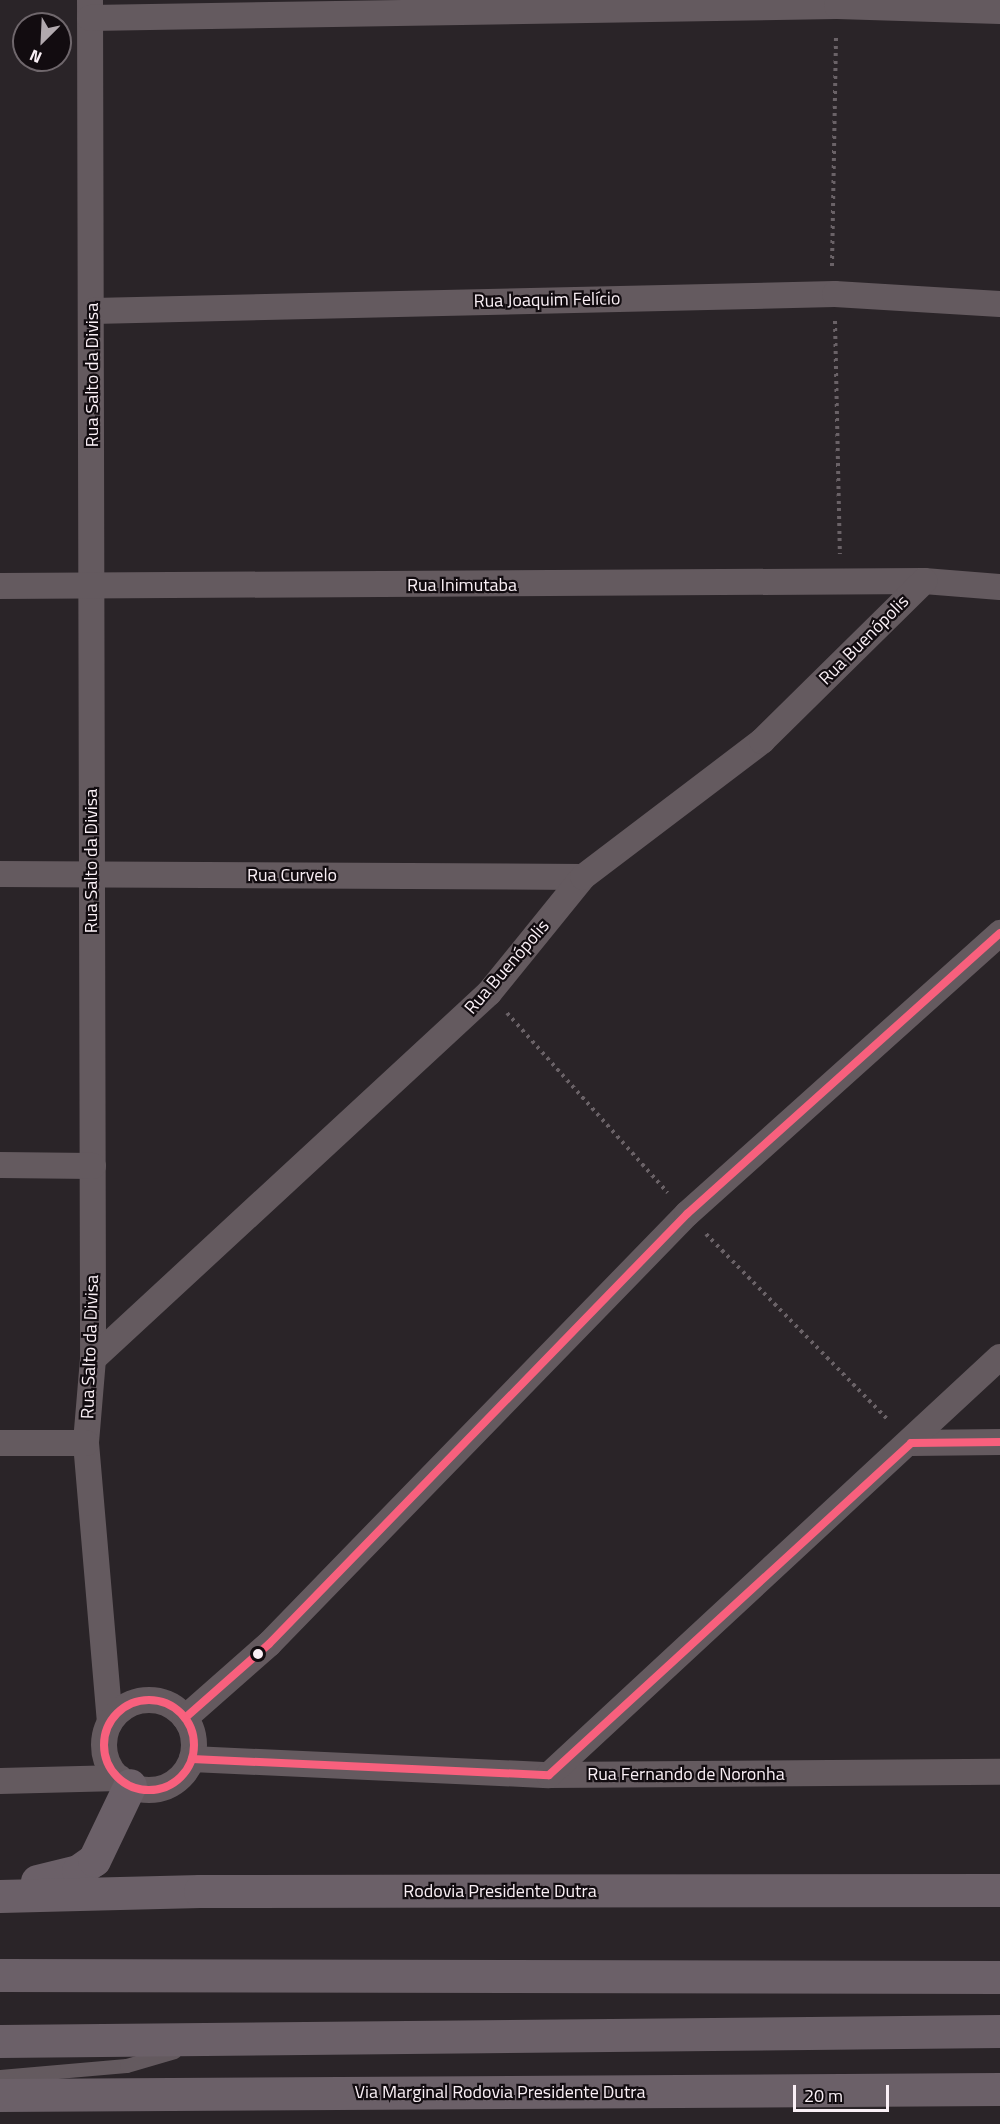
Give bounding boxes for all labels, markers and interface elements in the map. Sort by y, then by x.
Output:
north arrow [12,12,72,72]
text: N [26,43,45,70]
street label: Rua Joaquim Felício [473,288,621,312]
street label: Rua Salto da Divisa [81,303,103,447]
street label: Rua Inimutaba [407,574,517,596]
street label: Rua Buenópolis [815,591,913,689]
street label: Rua Salto da Divisa [80,789,102,933]
street label: Rua Curvelo [247,864,337,886]
street label: Rua Buenópolis [460,915,554,1019]
street label: Rua Salto da Divisa [77,1275,103,1419]
unlabelled marker [252,1648,264,1660]
street label: Rua Fernando de Noronha [587,1763,785,1785]
street label: Rodovia Presidente Dutra [403,1880,597,1902]
scale bar [796,2073,892,2111]
street label: Via Marginal Rodovia Presidente Dutra [355,2081,645,2103]
text: 20 m [804,2082,843,2109]

